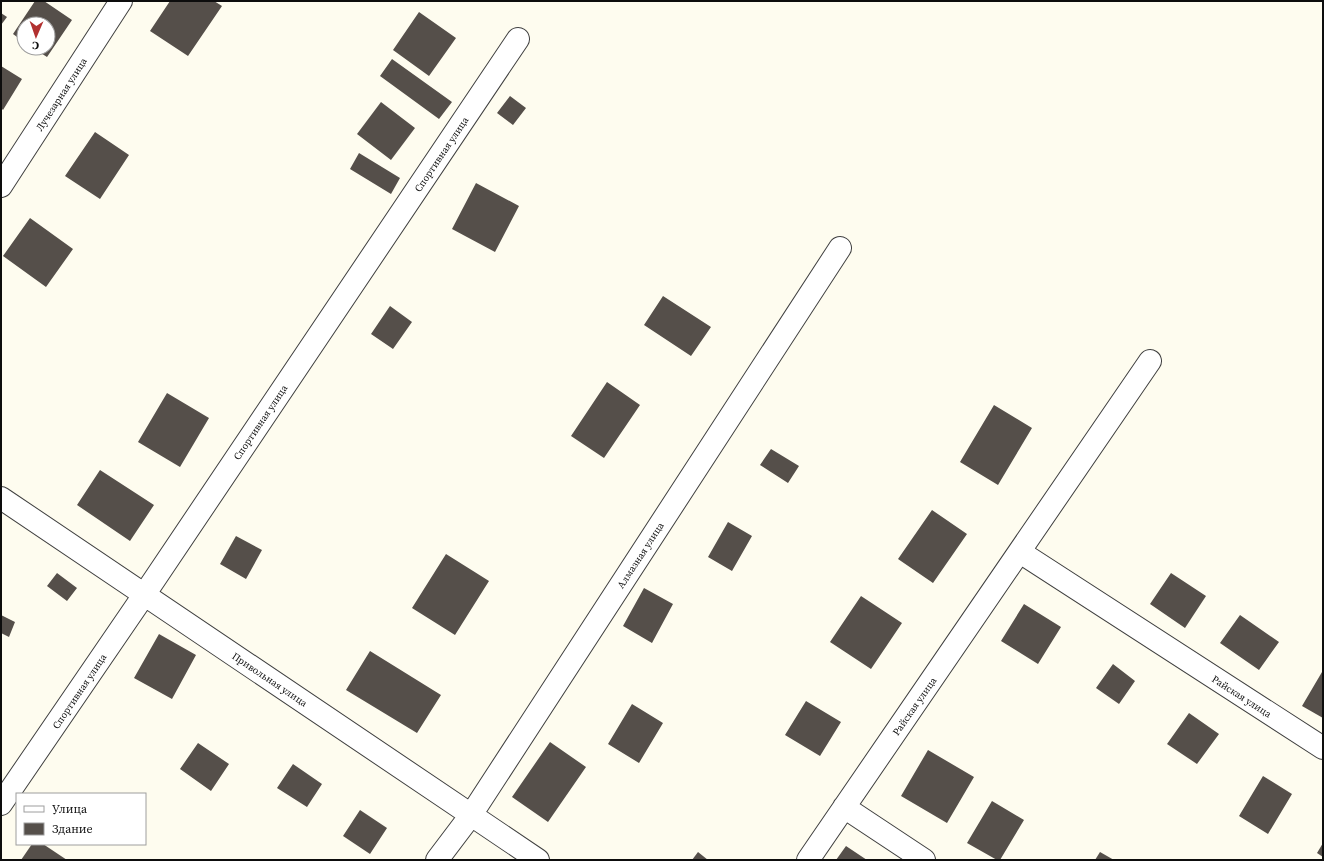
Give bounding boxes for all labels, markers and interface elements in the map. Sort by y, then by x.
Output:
north arrow [16,16,56,56]
text: С [32,38,39,53]
street label: Лучезарная улица [33,54,90,133]
street label: Спортивная улица [411,114,472,194]
street label: Спортивная улица [230,382,291,462]
street label: Алмазная улица [614,519,667,591]
street label: Привольная улица [230,649,311,710]
street label: Спортивная улица [49,651,110,731]
street label: Райская улица [1209,672,1275,721]
street label: Райская улица [889,674,940,738]
legend [16,793,146,845]
text: Улица [52,801,88,817]
text: Здание [52,821,93,837]

